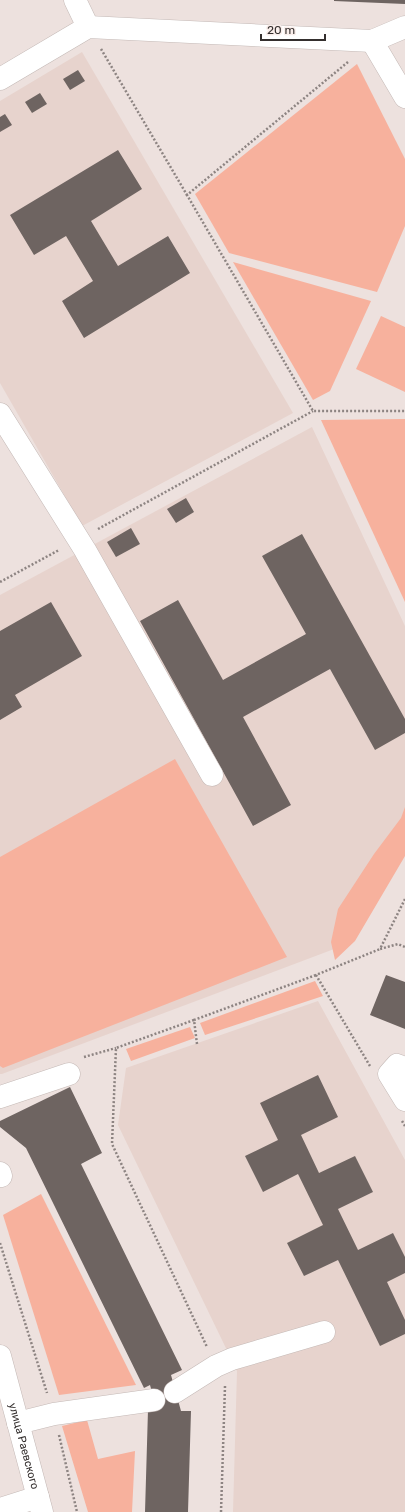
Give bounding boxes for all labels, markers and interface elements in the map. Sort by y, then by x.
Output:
scale bar [261,16,325,42]
text: 20 m [267,23,295,37]
street label: улица Раевского [6,1401,42,1491]

